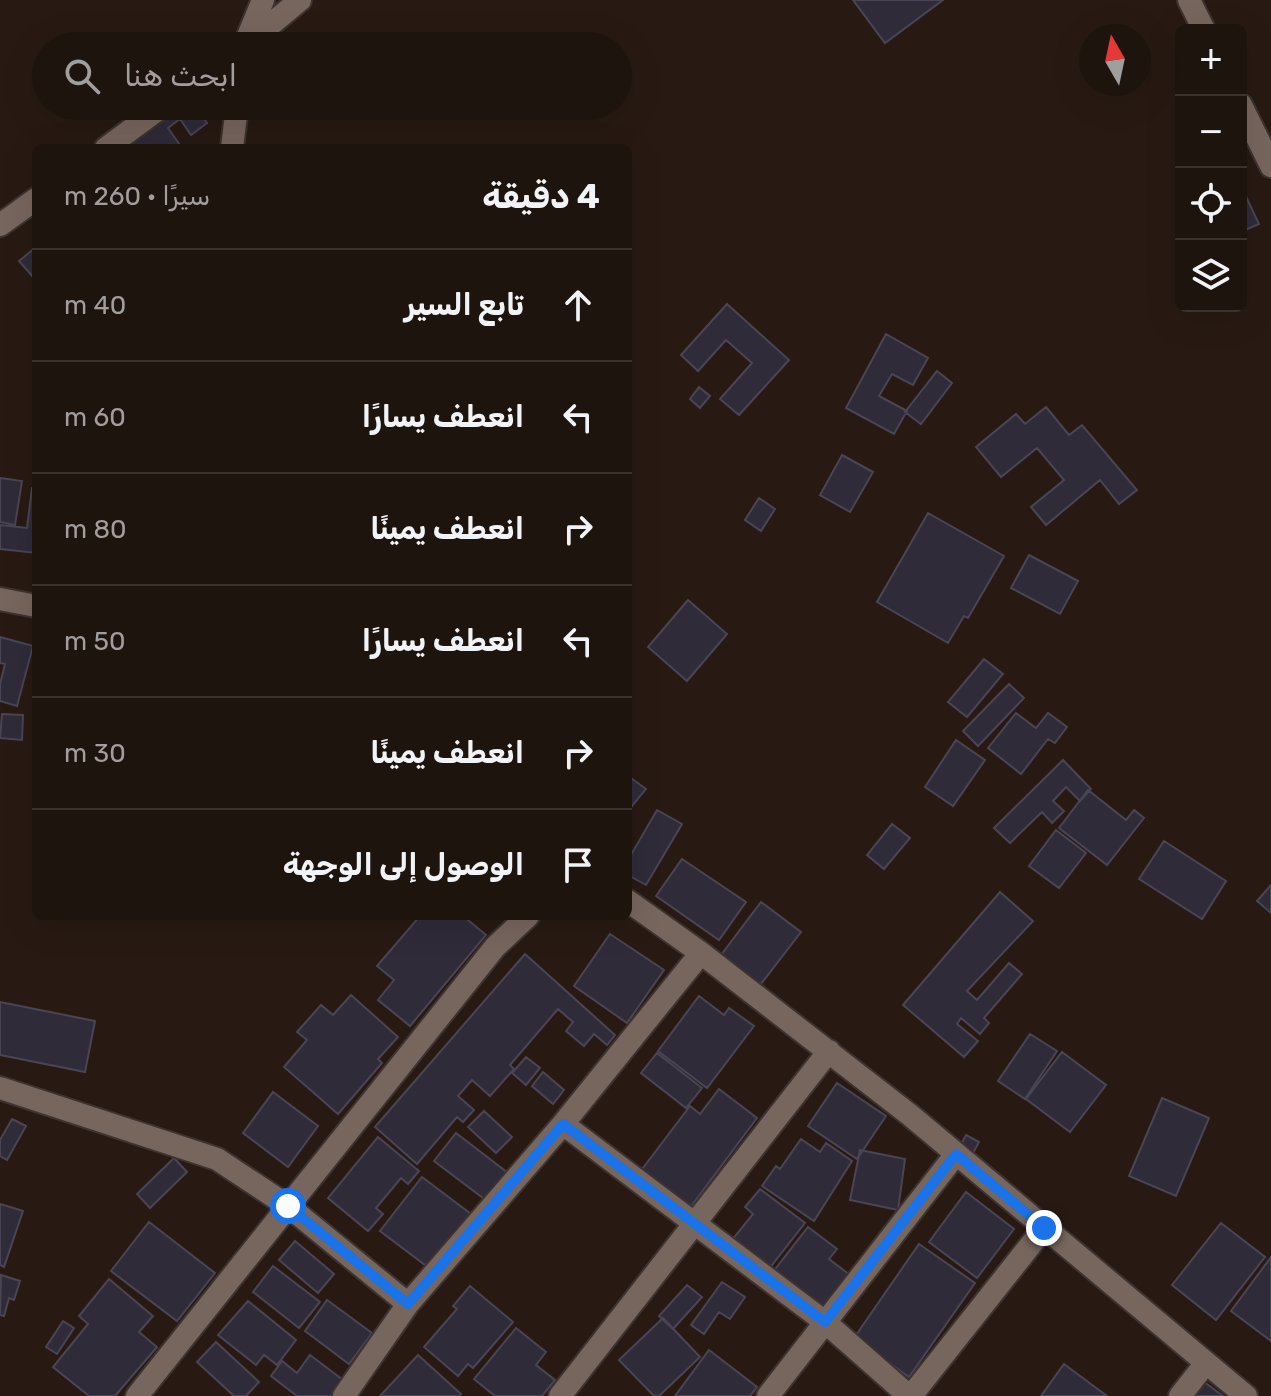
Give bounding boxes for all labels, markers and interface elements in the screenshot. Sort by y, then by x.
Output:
north arrow [1079,24,1151,96]
map controls [1175,24,1247,312]
button: + [1175,24,1247,96]
search box [32,32,632,120]
icon: search [60,54,104,98]
text: ابحث هنا [124,58,237,94]
button: − [1175,96,1247,168]
button: locate [1175,168,1247,240]
text: 4 دقيقة [482,176,600,217]
text: سيرًا · 260 m [64,181,210,212]
button: layers [1175,240,1247,312]
icon: ahead [556,283,600,327]
text: تابع السير [404,287,524,323]
text: 40 m [64,290,126,321]
icon: left [556,395,600,439]
text: انعطف يسارًا [362,399,524,435]
text: 60 m [64,402,126,433]
icon: right [556,507,600,551]
text: انعطف يمينًا [370,511,524,547]
text: 80 m [64,514,127,545]
icon: left [556,619,600,663]
text: انعطف يسارًا [362,623,524,659]
text: 50 m [64,626,125,657]
icon: right [556,731,600,775]
text: انعطف يمينًا [370,735,524,771]
text: 30 m [64,738,126,769]
icon: arrive [556,843,600,887]
text: الوصول إلى الوجهة [283,847,524,883]
route start [270,1188,306,1224]
route end [1026,1210,1062,1246]

